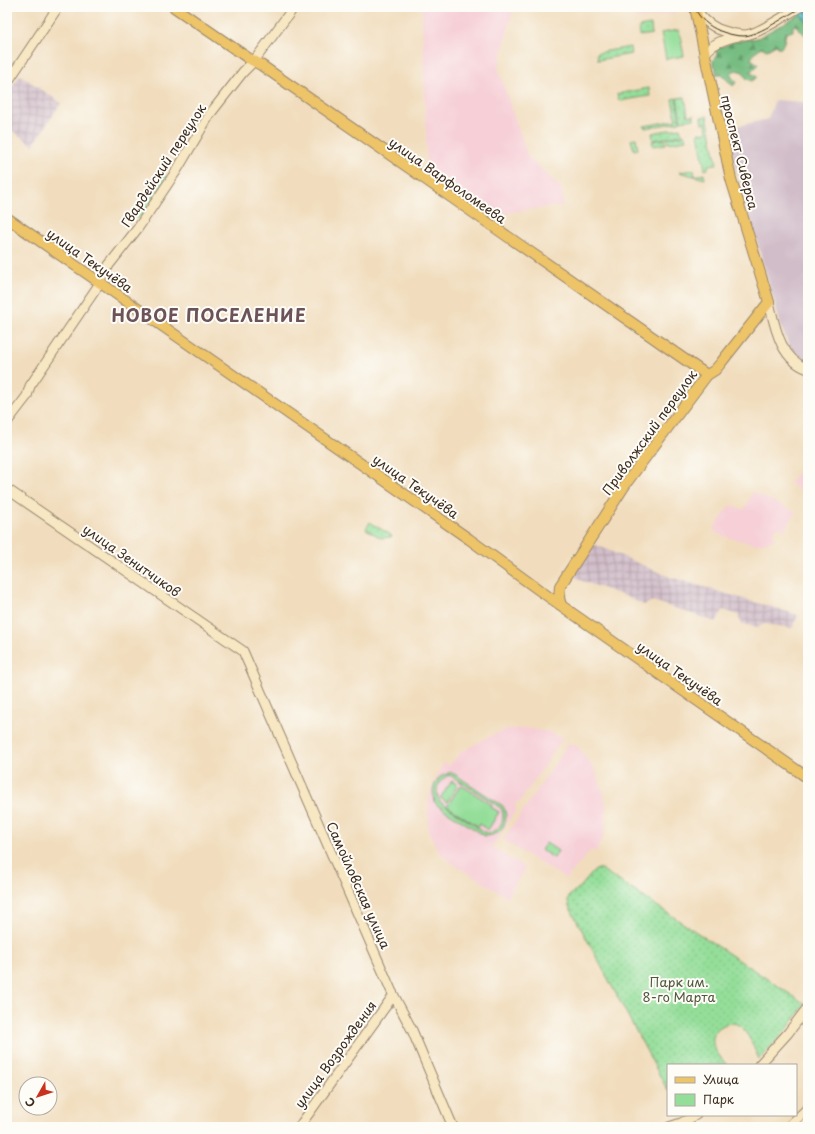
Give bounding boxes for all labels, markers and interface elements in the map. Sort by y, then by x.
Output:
street label: проспект Сиверса [717,93,764,212]
street label: Гвардейский переулок [116,99,210,230]
street label: улица Варфоломеева [385,132,511,228]
street label: улица Текучёва [43,223,138,297]
district label: НОВОЕ ПОСЕЛЕНИЕ [111,302,307,328]
street label: Приволжский переулок [597,365,701,499]
street label: улица Текучёва [369,449,464,523]
street label: улица Зенитчиков [79,519,185,601]
street label: улица Текучёва [633,636,728,710]
street label: Самойловская улица [322,818,396,952]
park label: Парк им. 8-го Марта [643,972,715,1006]
street label: улица Возрождения [290,996,380,1112]
legend [667,1064,797,1116]
text: Улица [703,1070,739,1088]
north arrow [18,1076,58,1116]
text: Парк [703,1090,735,1108]
text: С [21,1094,39,1111]

